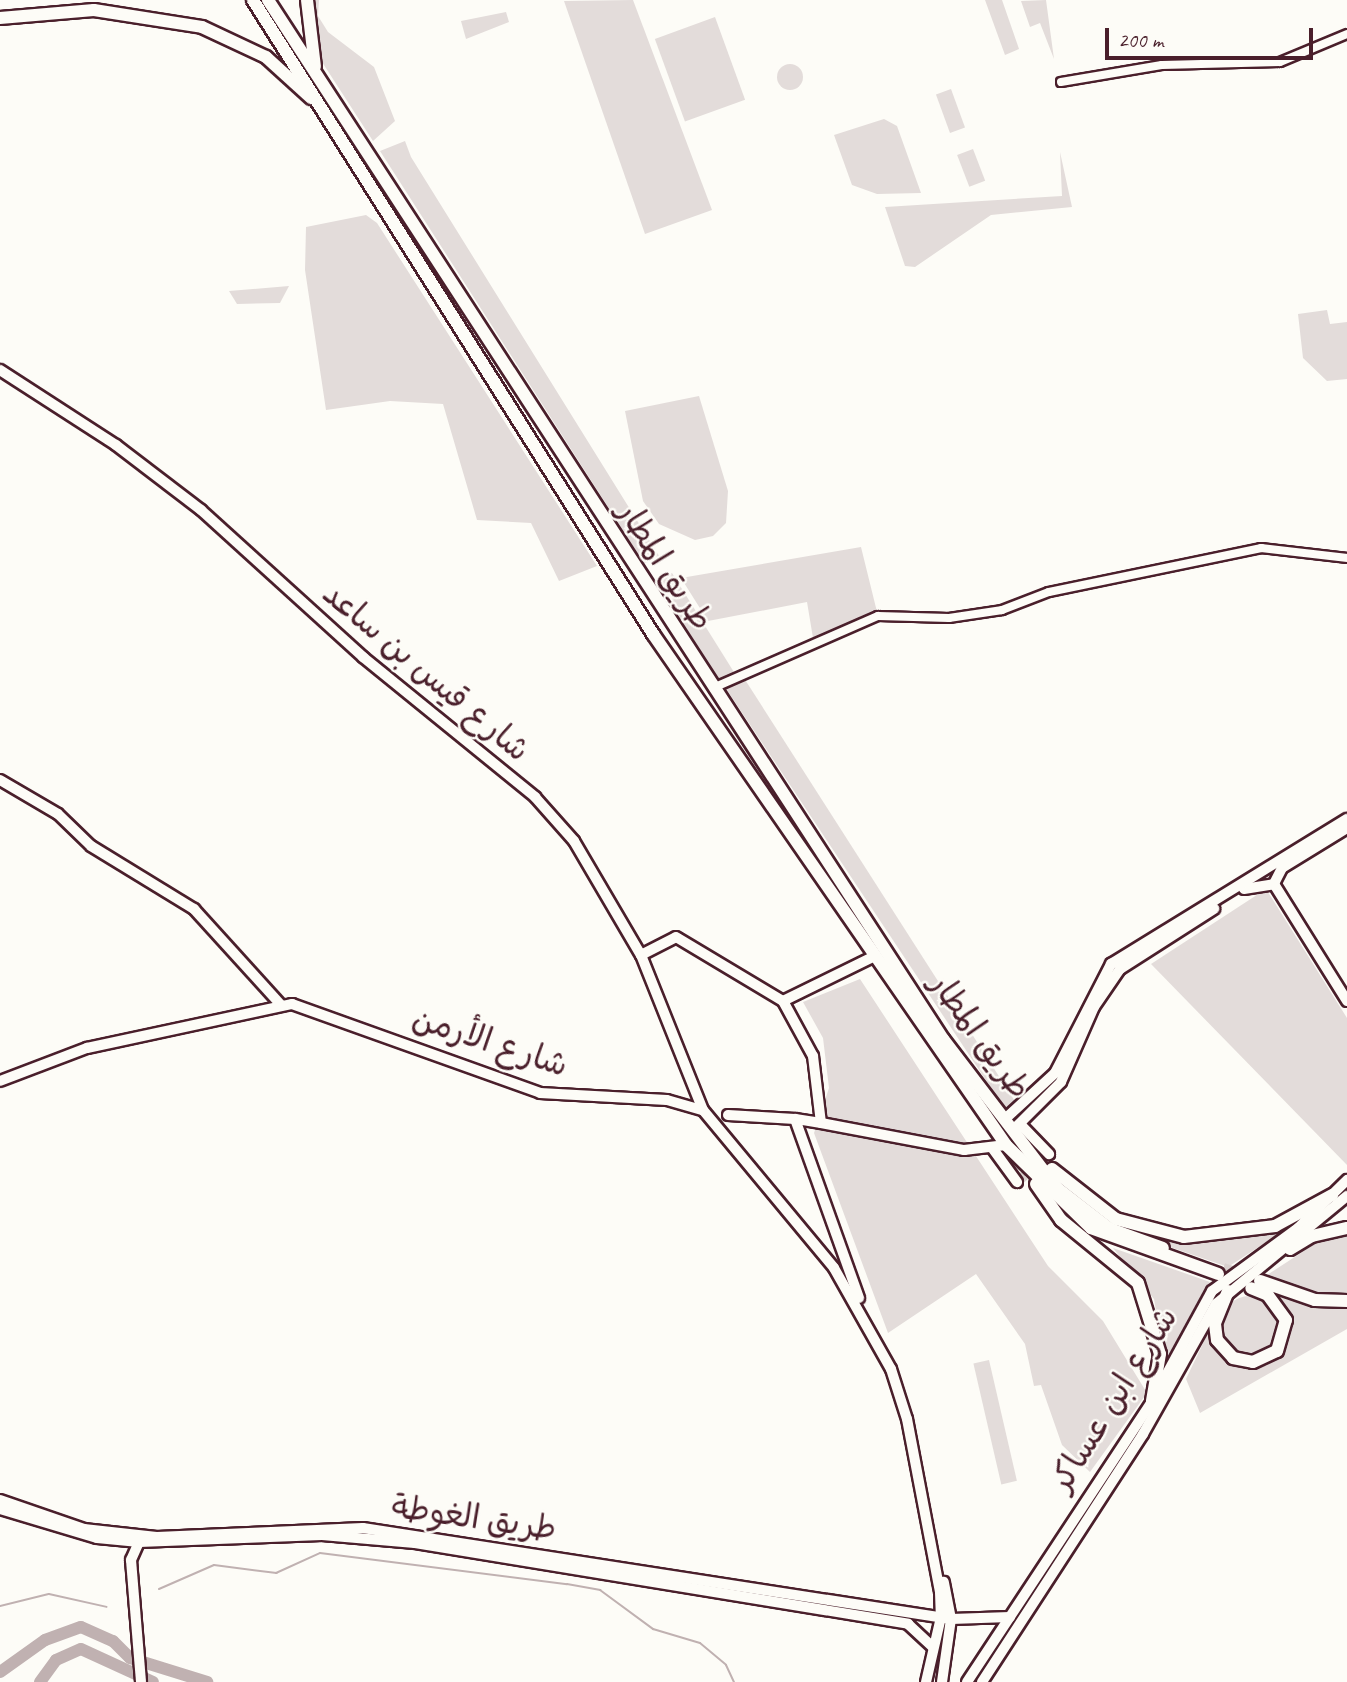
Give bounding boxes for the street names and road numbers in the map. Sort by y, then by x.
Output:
street label: طريق المطار [609,494,721,638]
street label: شارع قيس بن ساعد [314,574,538,770]
street label: طريق المطار [921,965,1039,1107]
street label: شارع الأرمن [407,998,573,1086]
street label: شارع ابن عساكر [1042,1300,1186,1498]
street label: طريق الغوطة [389,1487,559,1549]

